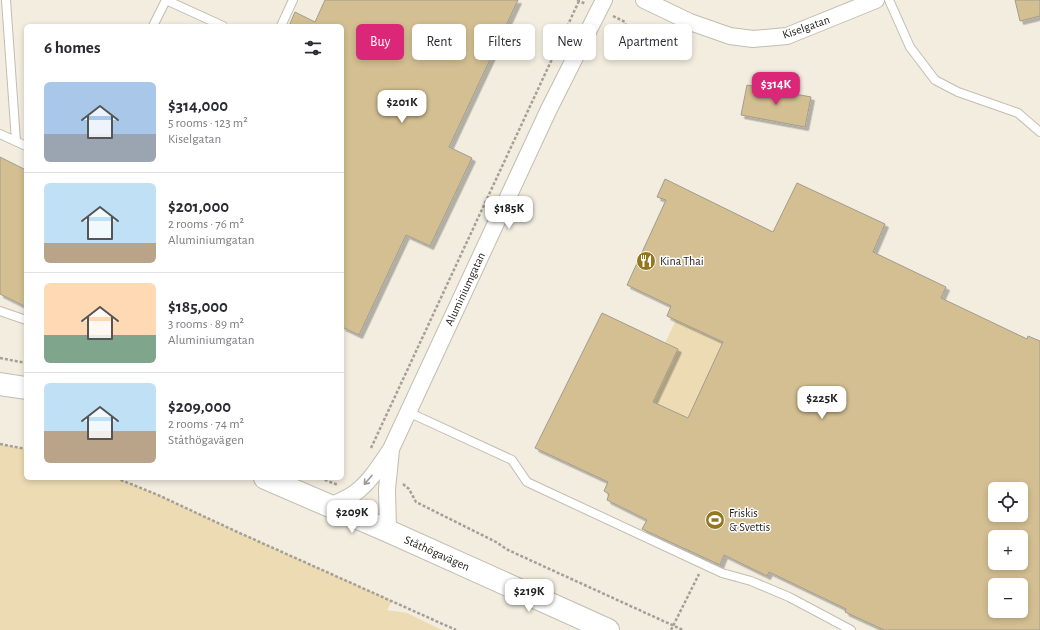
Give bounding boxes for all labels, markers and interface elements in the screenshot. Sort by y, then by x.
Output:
street label: Kiselgatan [781,13,831,41]
chip: Buy [356,24,404,60]
chip: Rent [412,24,466,60]
chip: Filters [474,24,535,60]
chip: New [543,24,596,60]
chip: Apartment [604,24,692,60]
icon: filters [302,37,324,59]
text: 6 homes [44,39,100,56]
pin: $314K [748,72,804,106]
text: $314K [761,78,791,91]
pin: $201K [374,90,430,124]
text: $201K [386,96,418,109]
text: $314,000 [168,97,228,114]
icon: home [76,98,124,146]
text: 5 rooms · 123 m² [168,117,248,130]
text: Kiselgatan [168,133,221,146]
pin: $185K [481,196,537,230]
text: $201,000 [168,198,229,215]
icon: home [76,199,124,247]
text: $185K [494,202,524,215]
text: 2 rooms · 76 m² [168,218,244,231]
text: Aluminiumgatan [168,234,254,247]
street label: Aluminiumgatan [443,250,487,328]
restaurant icon: Kina Thai [635,250,657,272]
place label: Kina Thai [660,255,704,267]
text: $185,000 [168,298,228,315]
icon: home [76,299,124,347]
text: 3 rooms · 89 m² [168,318,244,331]
text: Aluminiumgatan [168,334,254,347]
pin: $225K [794,386,850,420]
text: $225K [806,392,838,405]
text: $209,000 [168,398,231,415]
icon: home [76,399,124,447]
text: 2 rooms · 74 m² [168,418,244,431]
text: Ståthögavägen [168,434,244,447]
one-way arrow [363,475,372,486]
map controls [988,482,1028,618]
button: locate [988,482,1028,522]
pin: $209K [324,500,380,534]
text: $209K [336,506,368,519]
place label: Friskis & Svettis [729,507,770,533]
sports icon: Friskis & Svettis [704,509,726,531]
button: + [988,530,1028,570]
street label: Ståthögavägen [403,533,471,573]
button: − [988,578,1028,618]
pin: $219K [501,579,557,613]
text: $219K [514,585,544,598]

